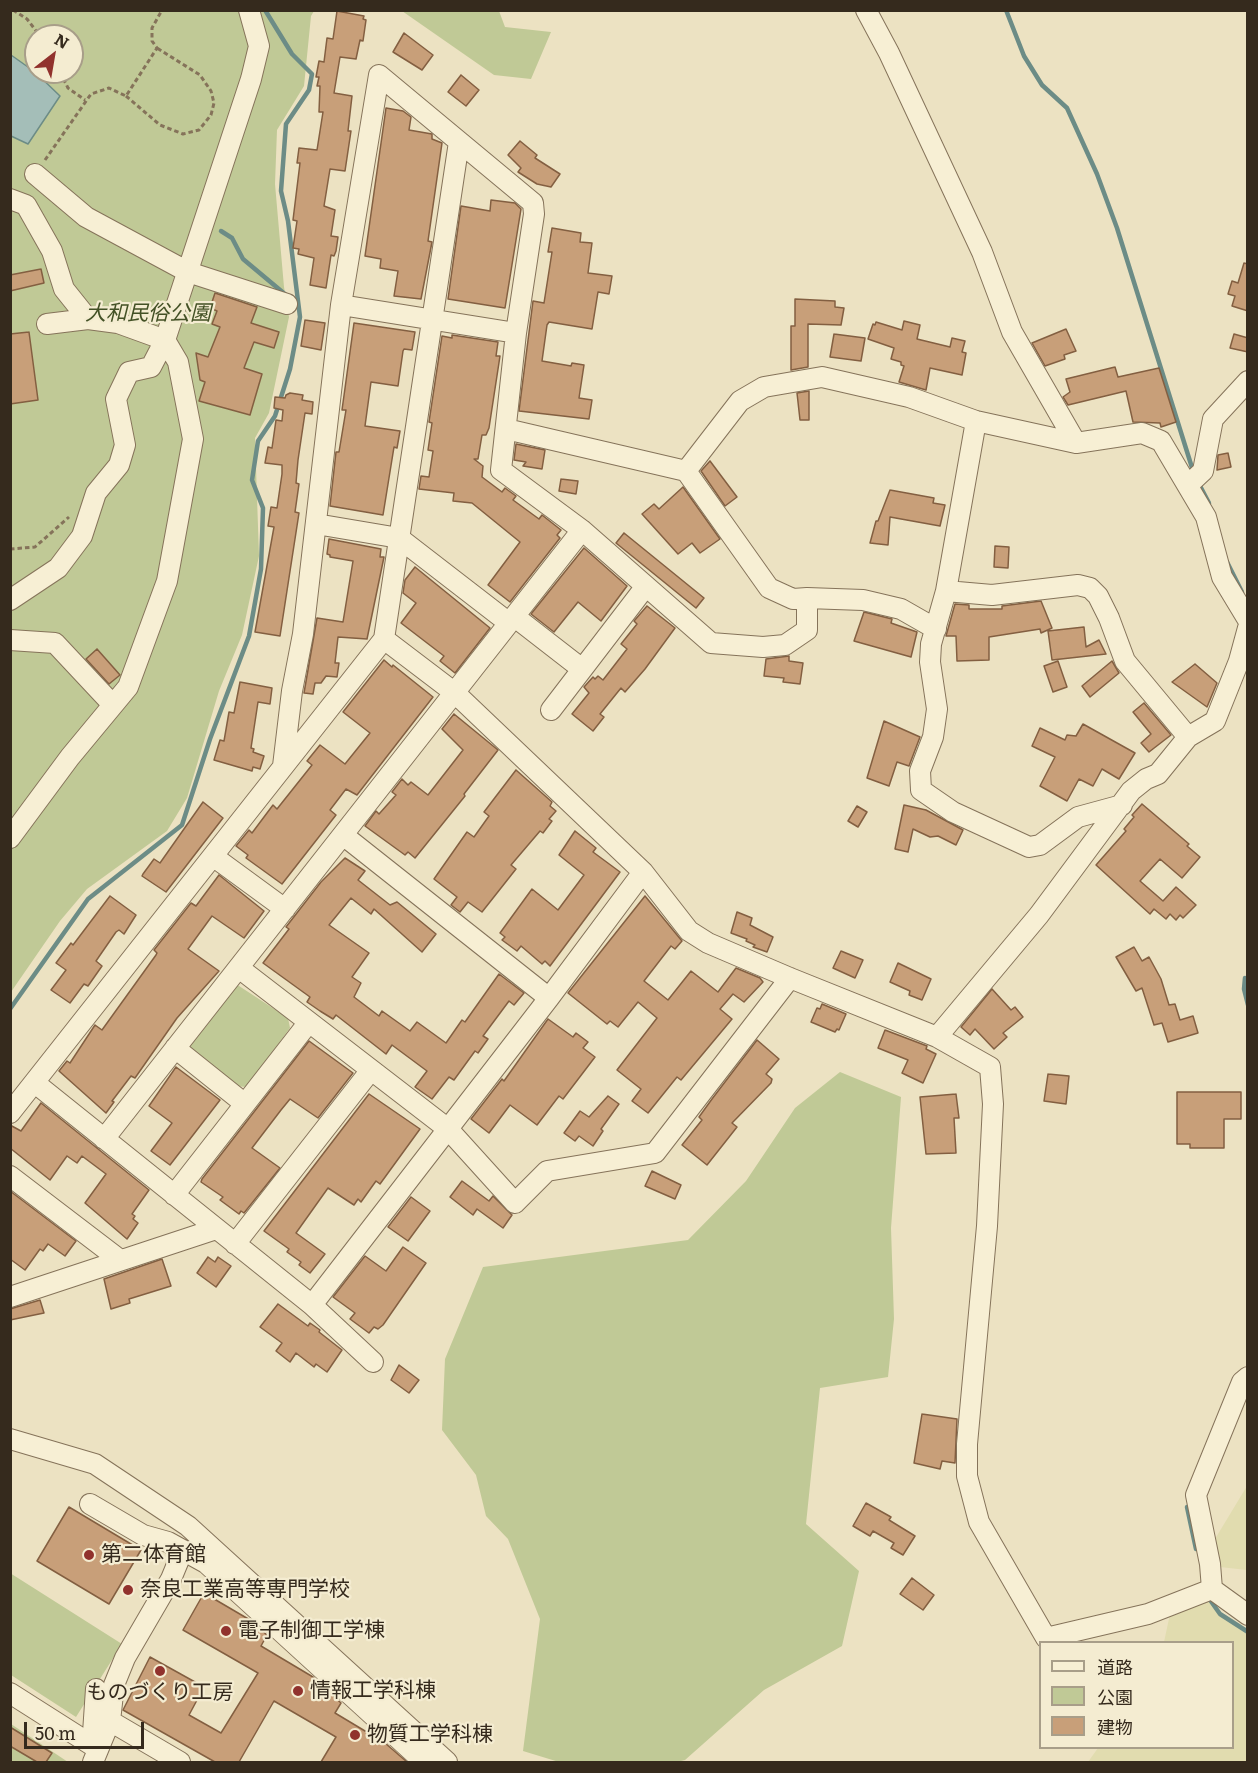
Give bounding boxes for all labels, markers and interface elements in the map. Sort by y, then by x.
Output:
north arrow [24,24,84,84]
text: N [50,27,74,54]
park label: 大和民俗公園 [85,301,211,327]
place label: 第二体育館 [101,1542,206,1568]
marker: 第二体育館 [82,1548,96,1562]
place label: 奈良工業高等専門学校 [140,1577,350,1603]
marker: 奈良工業高等専門学校 [121,1583,135,1597]
place label: 電子制御工学棟 [238,1618,385,1644]
marker: 電子制御工学棟 [219,1624,233,1638]
legend [1039,1641,1234,1749]
text: 道路 [1097,1653,1133,1680]
marker: ものづくり工房 [153,1664,167,1678]
place label: 情報工学科棟 [310,1678,436,1704]
place label: ものづくり工房 [87,1680,233,1706]
text: 公園 [1097,1683,1133,1710]
marker: 情報工学科棟 [291,1684,305,1698]
scale bar [27,1710,147,1748]
text: 建物 [1097,1713,1133,1740]
text: 50 m [35,1719,76,1746]
place label: 物質工学科棟 [367,1722,493,1748]
marker: 物質工学科棟 [348,1728,362,1742]

